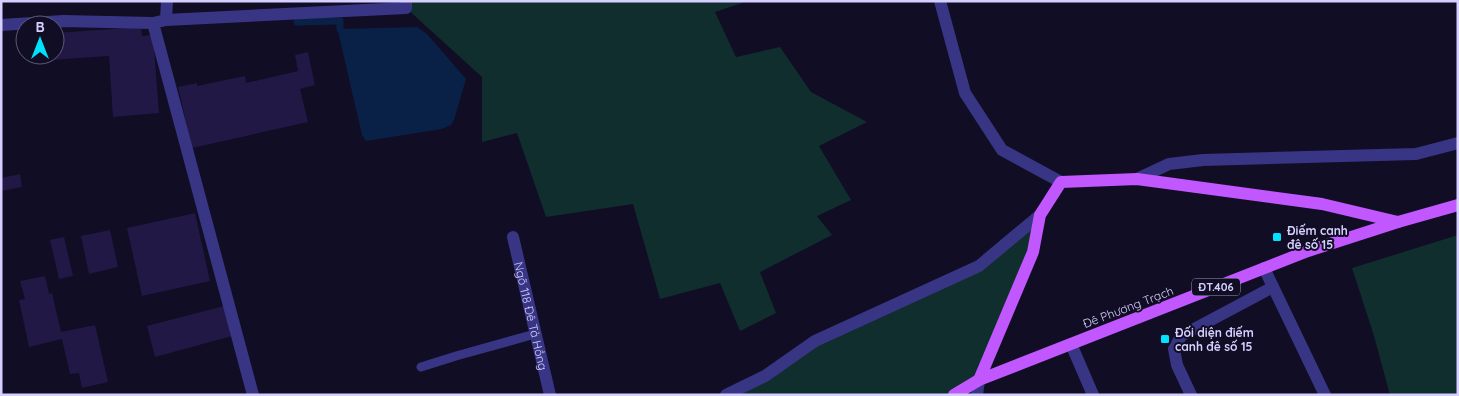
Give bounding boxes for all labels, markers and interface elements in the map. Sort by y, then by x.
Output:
north arrow [15,15,65,65]
text: B [35,18,45,36]
place label: Điếm canh đê số 15 [1286,223,1348,252]
marker: Điếm canh đê số 15 [1271,231,1283,243]
street label: Ngõ 118 Đê Tả Hồng [511,260,551,372]
road number: ĐT.406 [1192,278,1240,296]
street label: Đê Phương Trạch [1081,283,1175,331]
place label: Đối diện điếm canh đê số 15 [1174,325,1254,354]
marker: Đối diện điếm canh đê số 15 [1159,333,1171,345]

